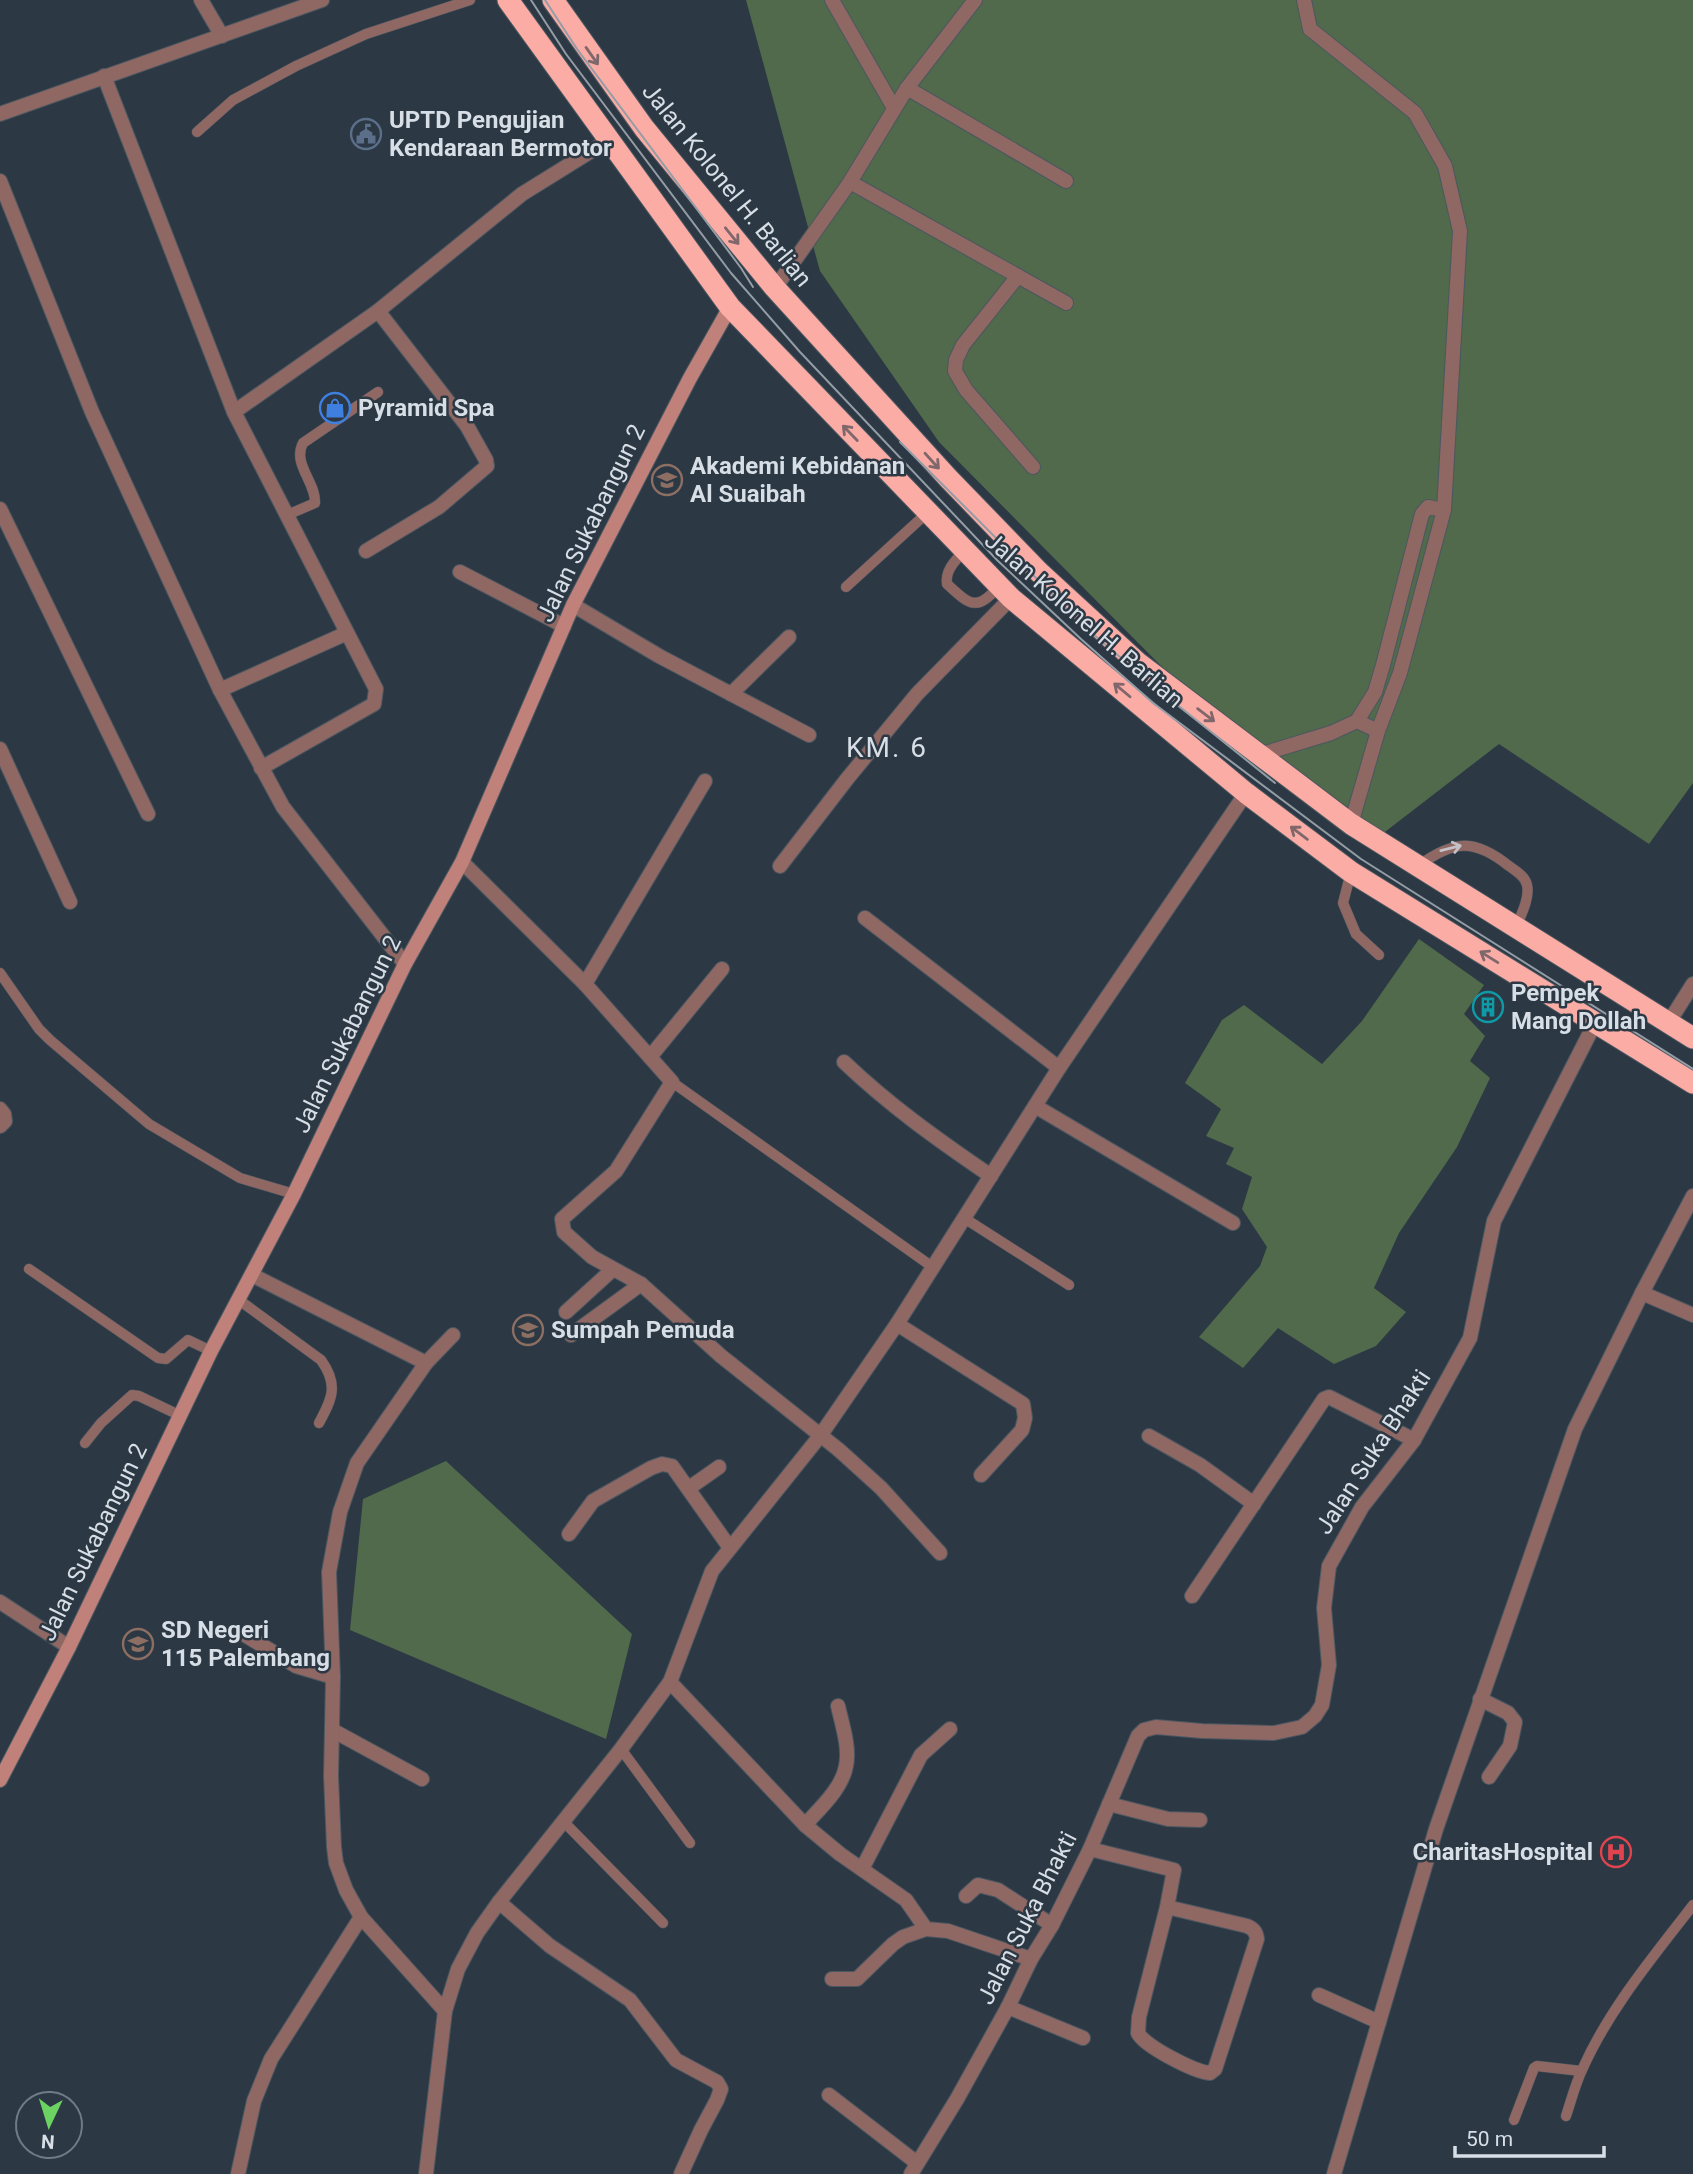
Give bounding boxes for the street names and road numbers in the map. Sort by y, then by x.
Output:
street label: Jalan Kolonel H. Barlian [636,78,818,292]
street label: Jalan Sukabangun 2 [531,420,651,626]
street label: Jalan Kolonel H. Barlian [979,526,1189,714]
street label: Jalan Sukabangun 2 [287,931,407,1137]
street label: Jalan Suka Bhakti [1309,1365,1437,1539]
street label: Jalan Sukabangun 2 [33,1439,153,1645]
street label: Jalan Suka Bhakti [971,1827,1083,2009]

